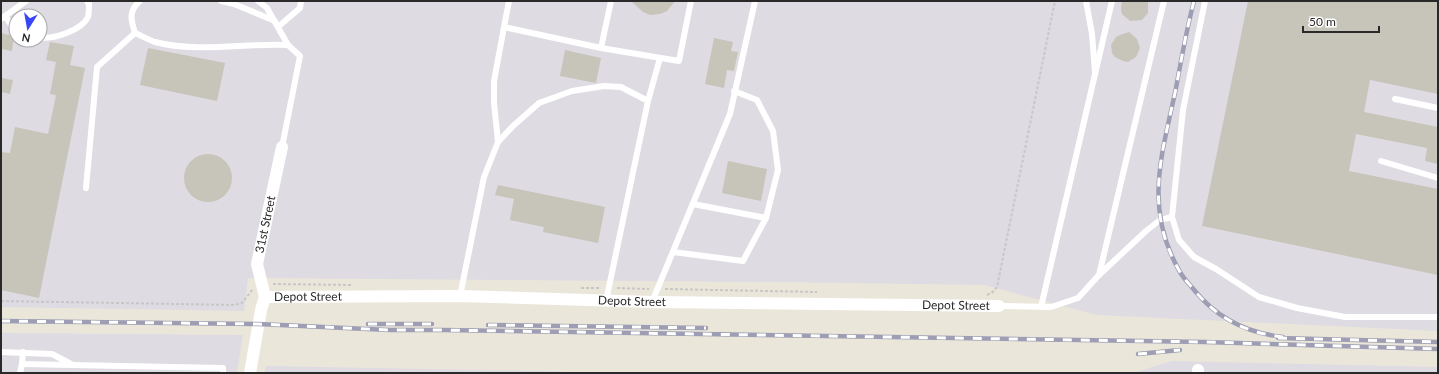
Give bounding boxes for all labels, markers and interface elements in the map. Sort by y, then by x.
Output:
north arrow [8,8,48,48]
scale bar [1303,8,1379,34]
text: 50 m [1309,14,1336,29]
text: N [21,31,31,45]
street label: 31st Street [252,194,279,254]
street label: Depot Street [274,289,343,304]
street label: Depot Street [598,292,667,309]
street label: Depot Street [922,297,991,313]

